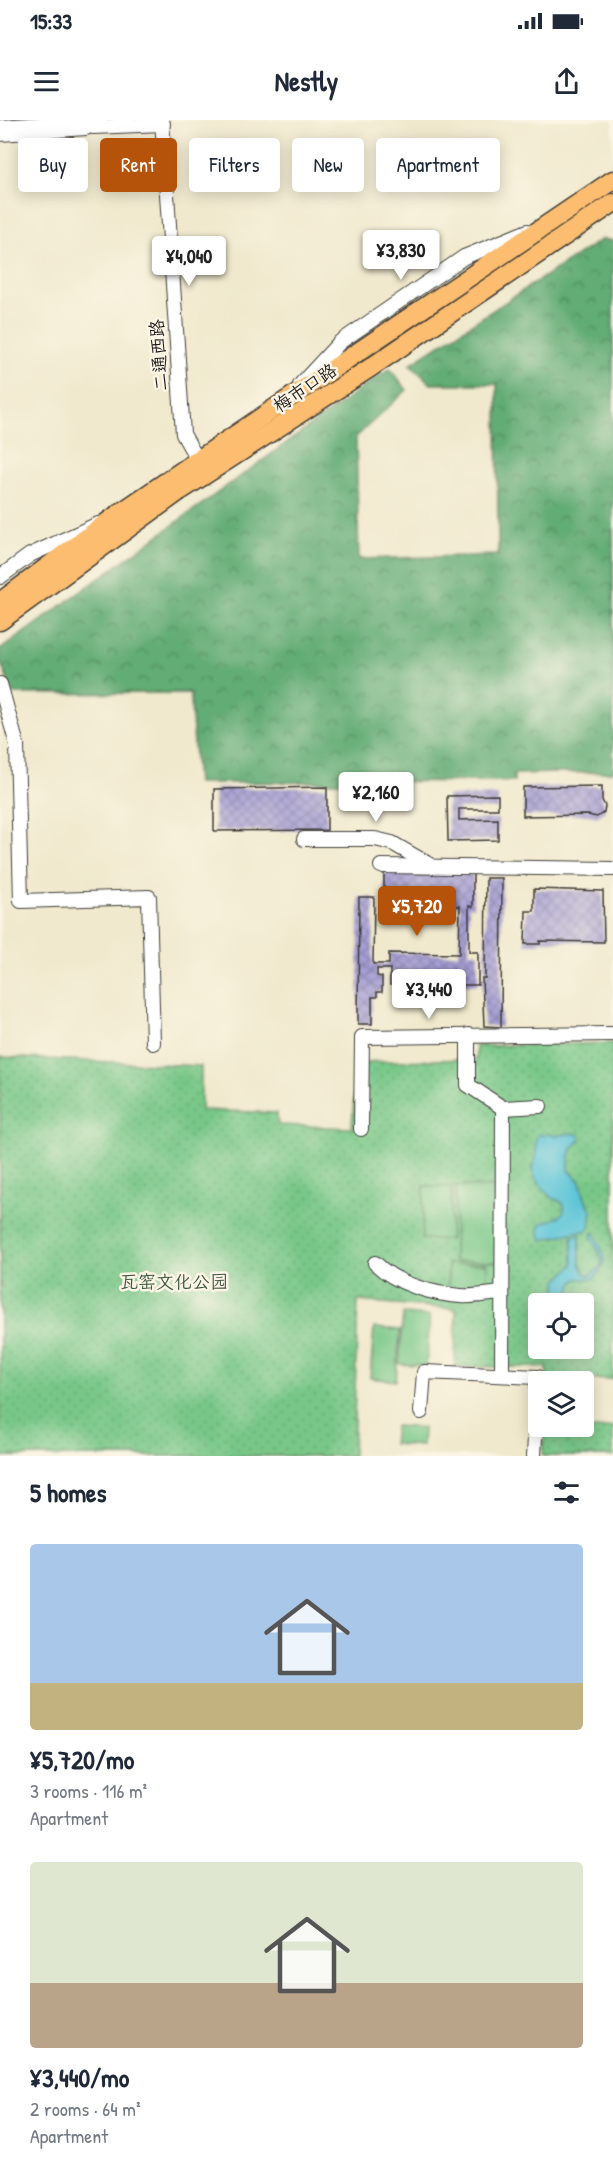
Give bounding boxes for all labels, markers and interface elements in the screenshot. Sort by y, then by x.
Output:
text: 15:33 [30,6,72,36]
text: Nestly [275,63,338,99]
icon: menu [30,65,63,98]
icon: share [550,65,583,98]
chip: Buy [18,138,88,192]
chip: Rent [100,138,177,192]
chip: Filters [189,138,280,192]
chip: New [292,138,364,192]
chip: Apartment [376,138,500,192]
pin: ¥3,830 [352,230,450,281]
pin: ¥4,040 [140,236,238,287]
text: ¥3,830 [377,236,425,263]
text: ¥4,040 [166,242,212,269]
street label: 二通西路 [144,318,173,392]
street label: 梅市口路 [268,357,342,418]
pin: ¥2,160 [327,772,425,823]
text: ¥2,160 [353,778,399,805]
pin: ¥5,720 [368,886,466,937]
text: ¥5,720 [392,892,442,919]
pin: ¥3,440 [380,969,478,1020]
text: ¥3,440 [406,975,452,1002]
park label: 瓦窑文化公园 [120,1269,228,1294]
map controls [528,1293,594,1437]
button: locate [528,1293,594,1359]
button: layers [528,1371,594,1437]
text: 5 homes [30,1475,106,1510]
icon: filters [550,1476,583,1509]
icon: home [253,1583,361,1691]
text: ¥5,720/mo [30,1742,134,1777]
text: 3 rooms · 116 m² [30,1777,147,1804]
text: Apartment [30,1804,108,1831]
icon: home [253,1901,361,2009]
text: ¥3,440/mo [30,2060,129,2095]
text: 2 rooms · 64 m² [30,2095,141,2122]
text: Apartment [30,2122,108,2149]

